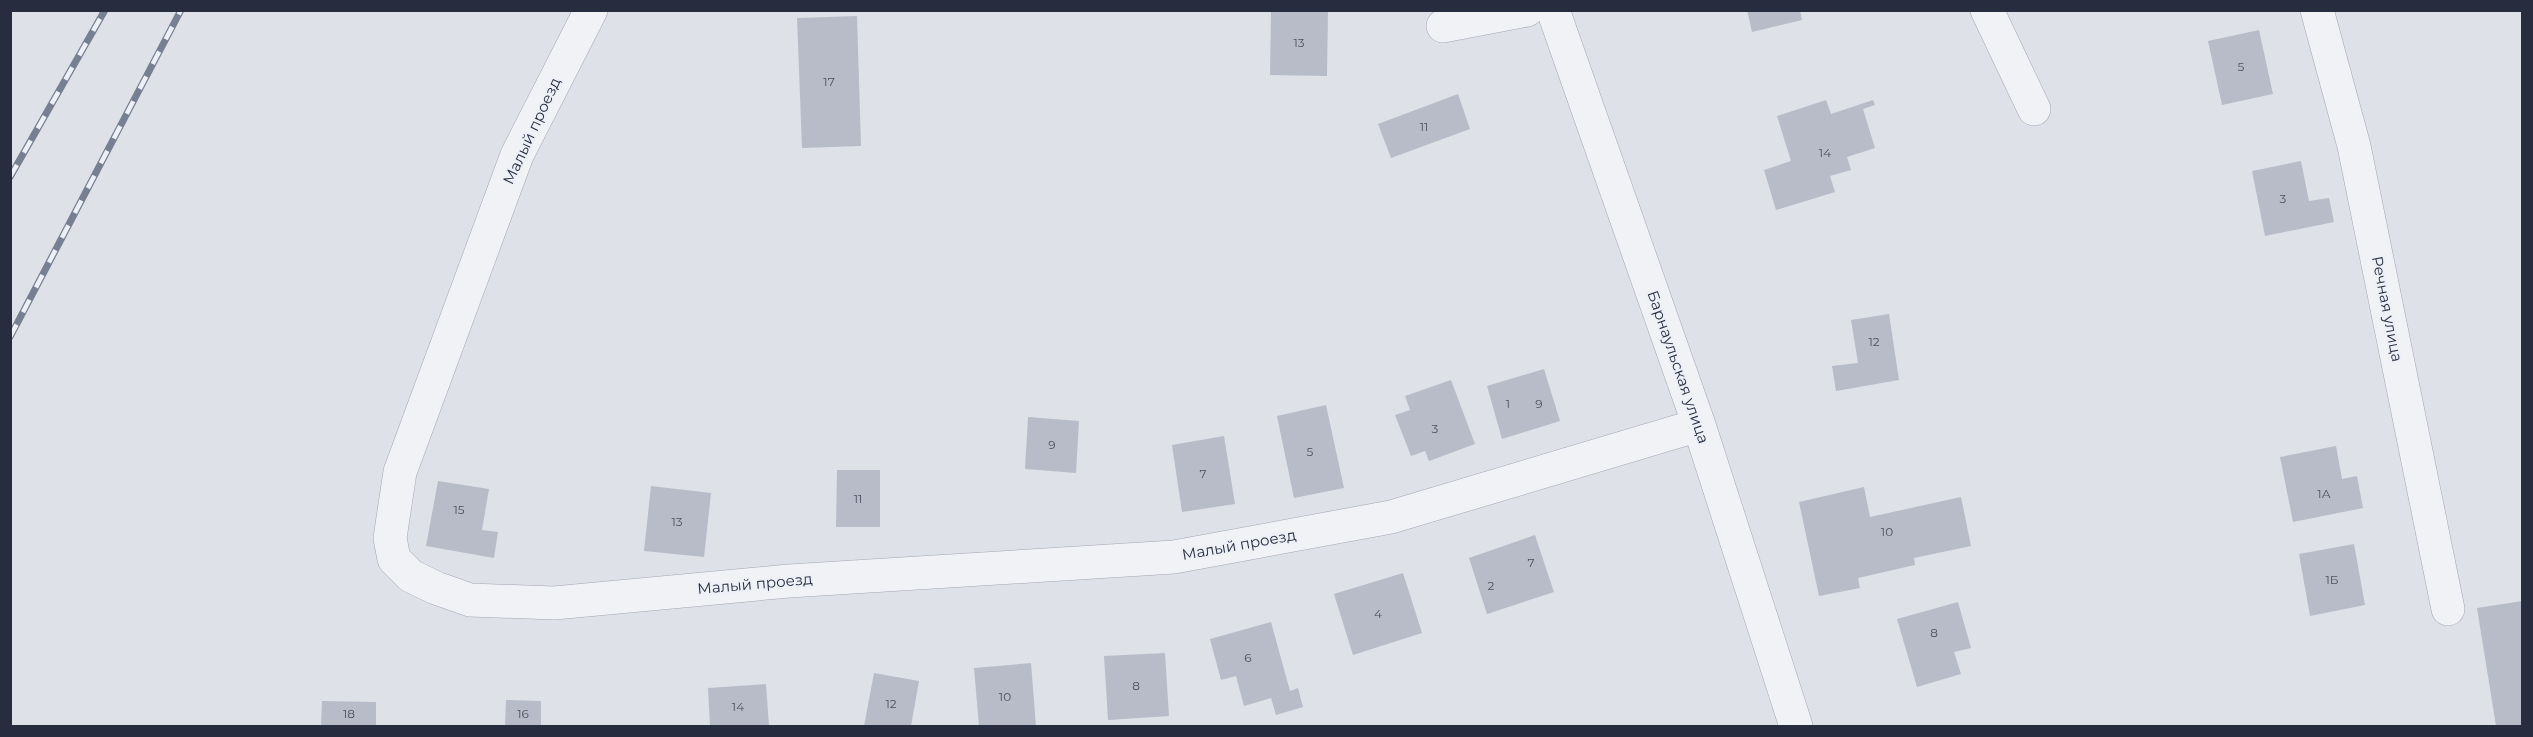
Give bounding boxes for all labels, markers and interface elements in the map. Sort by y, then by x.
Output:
house number: 13 [1293,35,1305,50]
house number: 5 [2238,59,2245,74]
street label: Малый проезд [498,74,565,187]
house number: 17 [823,74,835,89]
house number: 11 [1420,119,1428,134]
house number: 14 [1819,145,1831,160]
house number: 3 [2280,191,2287,206]
street label: Речная улица [2368,254,2407,363]
street label: Барнаульская улица [1643,288,1714,446]
house number: 12 [1868,334,1880,349]
house number: 1 [1506,396,1510,411]
house number: 9 [1535,396,1543,411]
house number: 3 [1432,421,1439,436]
house number: 9 [1048,437,1056,452]
house number: 5 [1307,444,1314,459]
house number: 7 [1199,466,1207,481]
house number: 1А [2317,486,2331,501]
house number: 11 [854,491,862,506]
house number: 15 [453,502,465,517]
house number: 13 [671,514,683,529]
house number: 10 [1881,524,1893,539]
street label: Малый проезд [1180,525,1298,564]
house number: 7 [1527,555,1535,570]
street label: Малый проезд [697,569,814,598]
house number: 1Б [2325,572,2339,587]
house number: 2 [1488,578,1495,593]
house number: 4 [1374,606,1382,621]
house number: 8 [1930,625,1938,640]
house number: 6 [1244,650,1252,665]
house number: 8 [1132,678,1140,693]
house number: 10 [999,689,1011,704]
house number: 12 [885,696,897,711]
house number: 14 [732,699,744,714]
house number: 18 [343,706,355,721]
house number: 16 [517,706,529,721]

